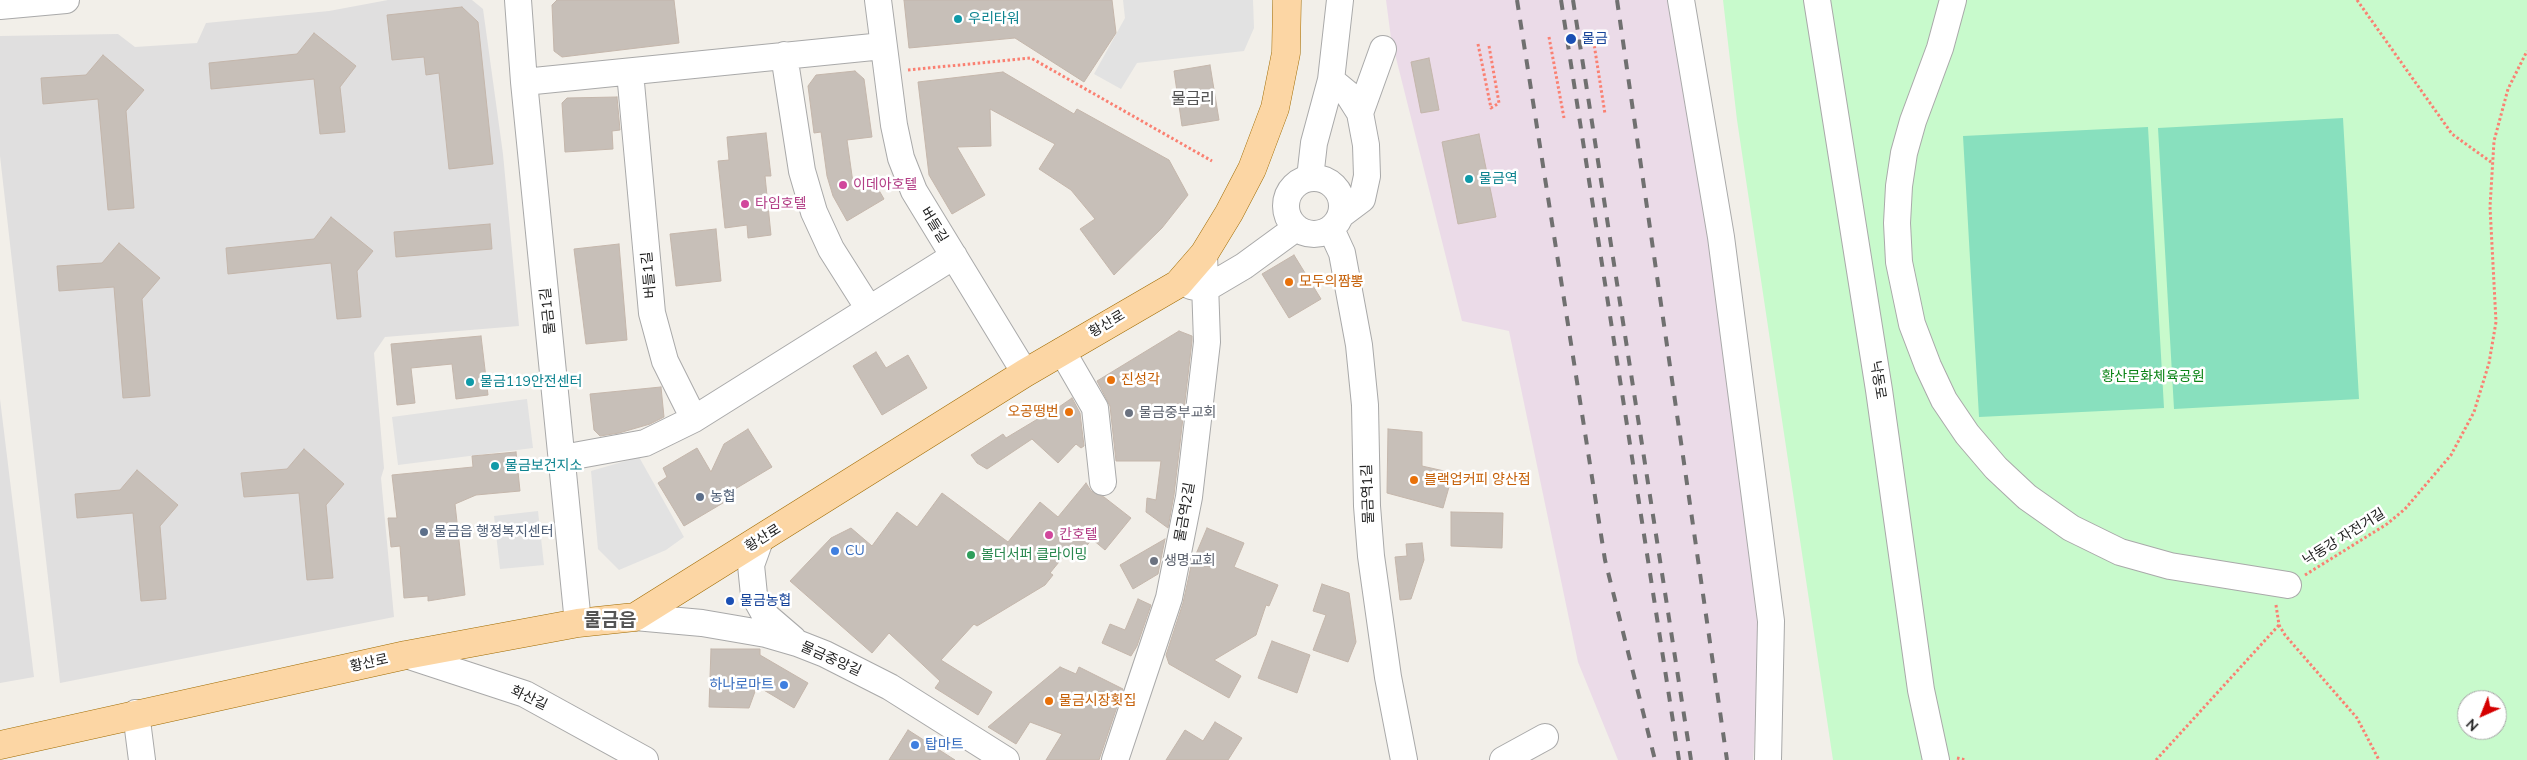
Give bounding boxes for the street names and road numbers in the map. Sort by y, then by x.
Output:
street label: 버들길 [917,204,951,246]
street label: 버들1길 [639,251,659,299]
street label: 물금1길 [537,287,559,335]
street label: 황산로 [1086,307,1128,341]
street label: 낙동로 [1867,360,1889,400]
street label: 물금역1길 [1359,464,1377,524]
street label: 물금역2길 [1172,481,1198,543]
street label: 낙동강 자전거길 [2300,505,2388,569]
street label: 황산로 [742,521,784,555]
street label: 물금중앙길 [798,638,864,680]
street label: 황산로 [348,651,390,675]
street label: 화산길 [508,682,550,714]

